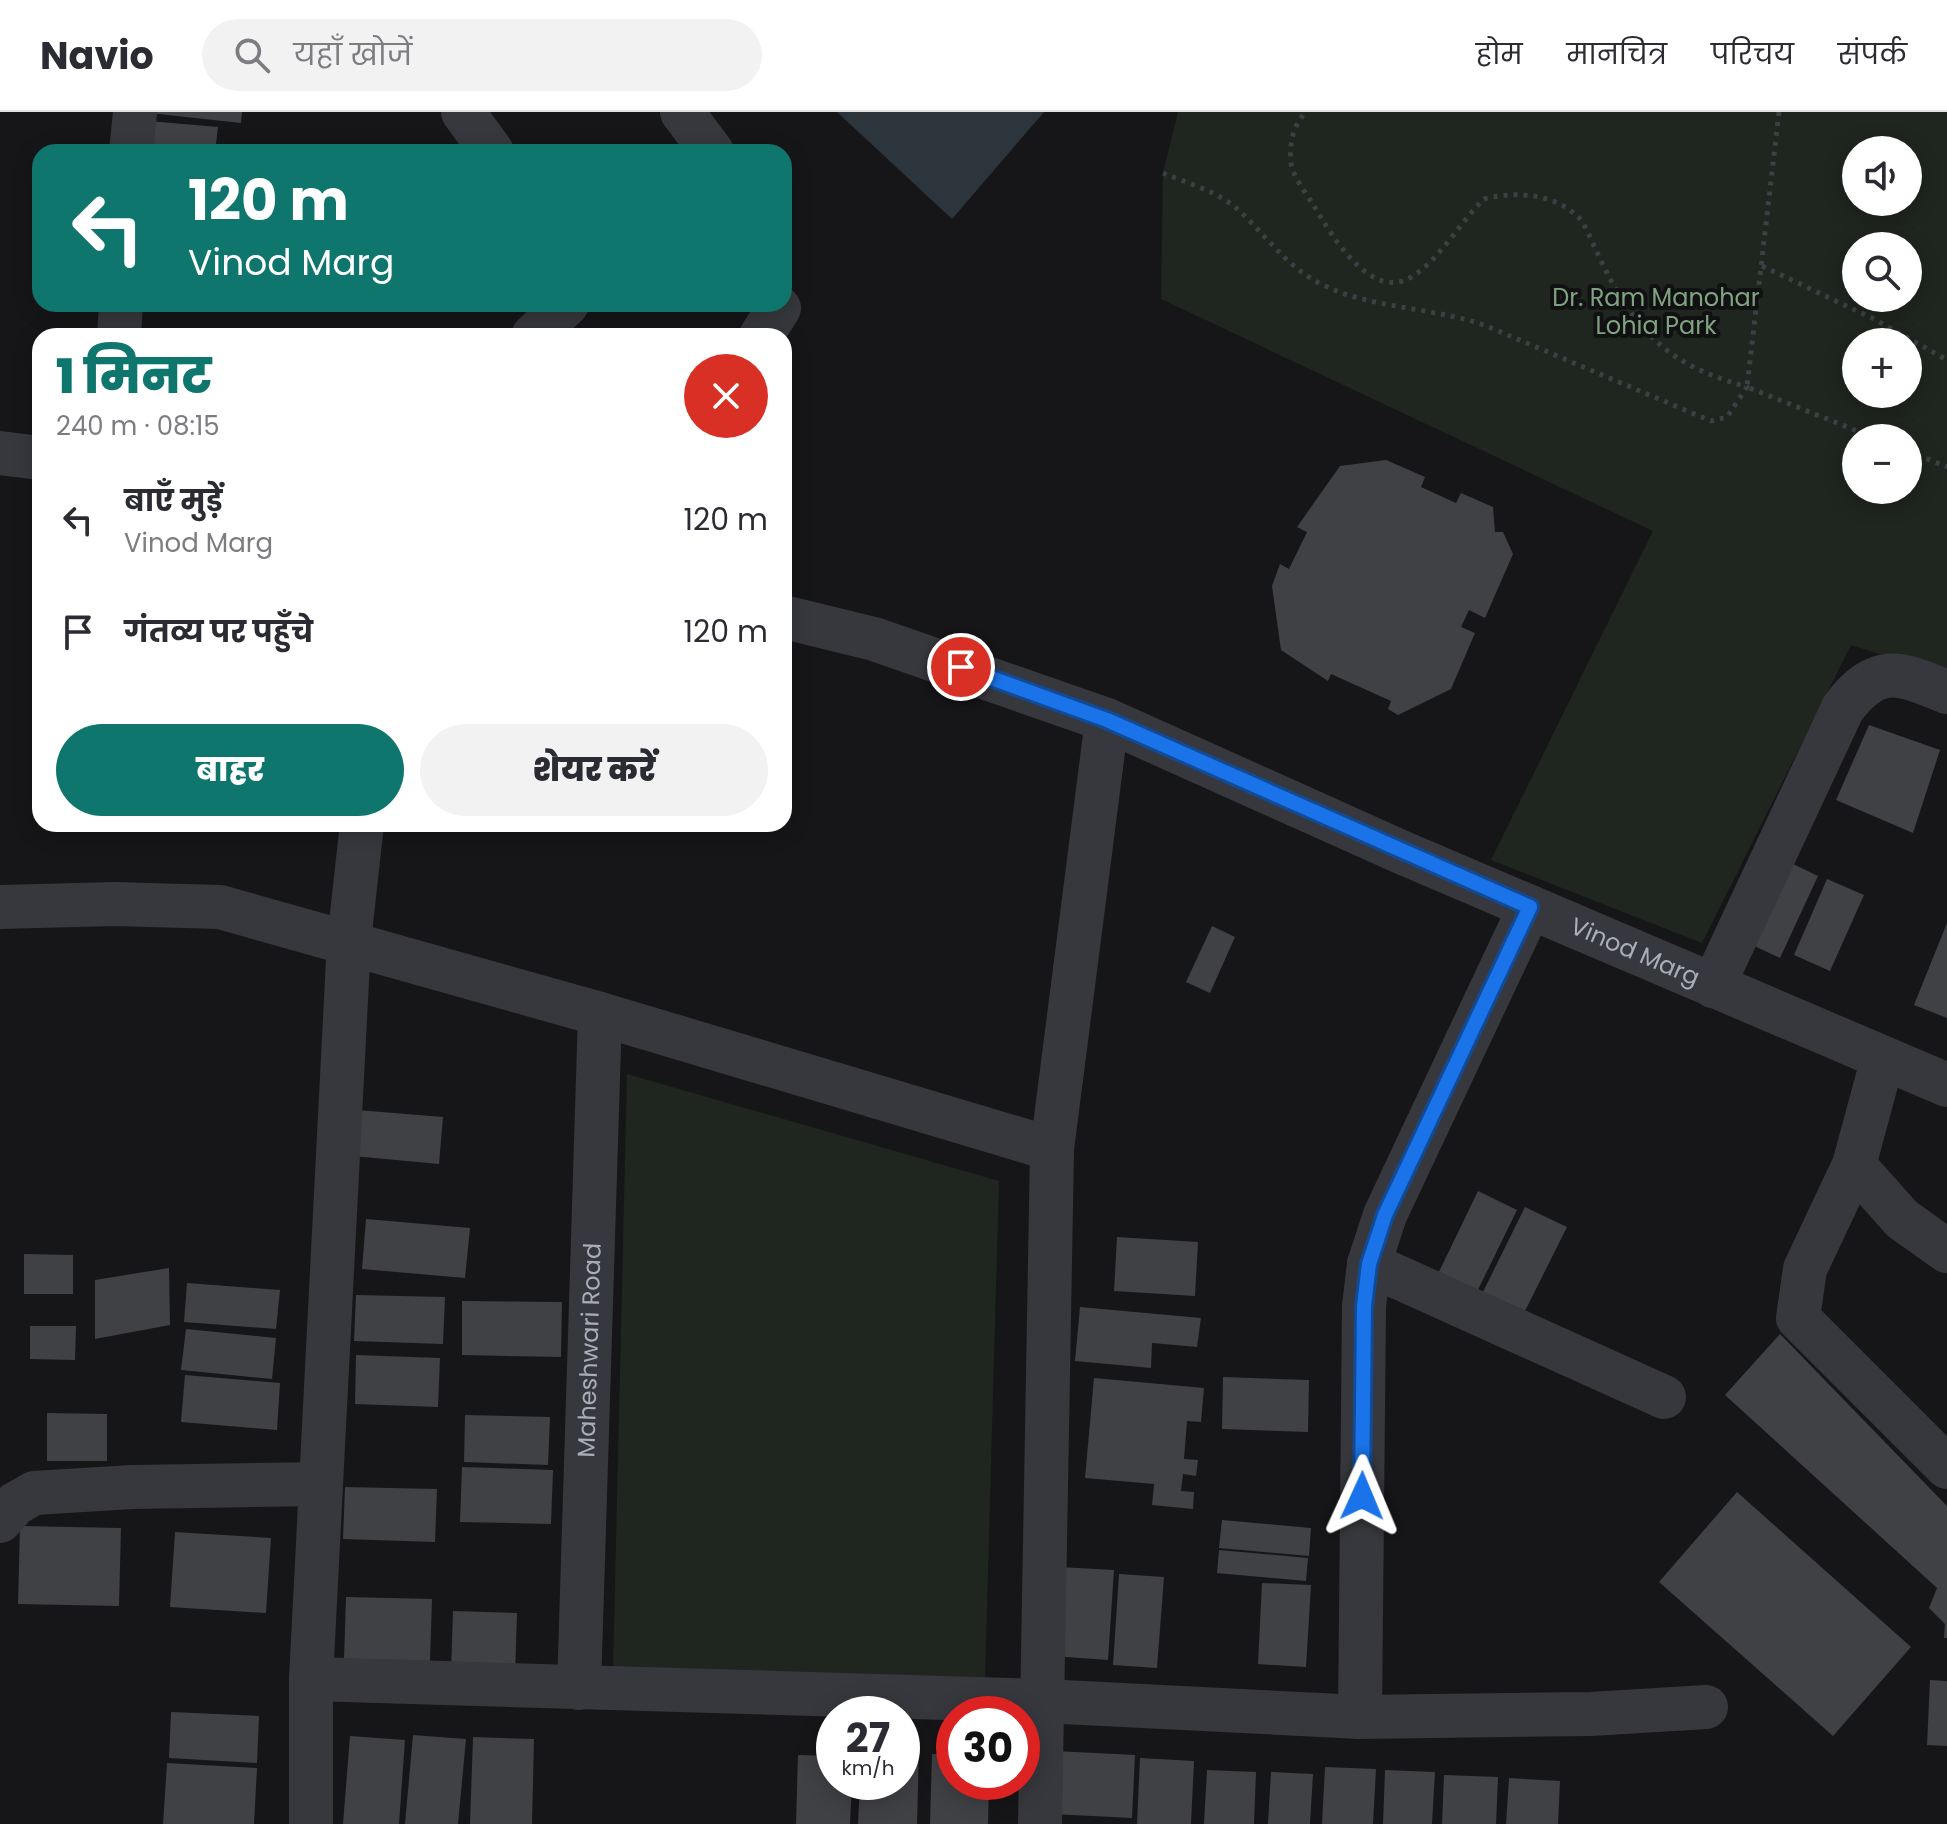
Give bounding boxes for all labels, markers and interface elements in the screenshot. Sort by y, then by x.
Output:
search box [202,19,762,91]
text: Navio [40,29,154,82]
icon: search [230,33,274,77]
text: यहाँ खोजें [294,33,412,76]
text: होम [1476,35,1522,74]
text: मानचित्र [1566,35,1667,74]
text: परिचय [1711,35,1794,74]
text: संपर्क [1838,35,1907,74]
map controls [1842,136,1922,504]
button: sound [1842,136,1922,216]
text: 120 m [188,161,349,240]
icon: left [56,176,160,280]
button: search [1842,232,1922,312]
text: Vinod Marg [188,237,394,288]
park label: Dr. Ram Manohar Lohia Park [1552,281,1760,342]
button: + [1842,328,1922,408]
text: 1 मिनट [56,343,212,410]
button: close [684,354,768,438]
text: 240 m · 08:15 [56,408,220,444]
button: − [1842,424,1922,504]
text: बाएँ मुड़ें [124,479,222,522]
icon: left [56,498,100,542]
text: 120 m [683,498,768,541]
text: Vinod Marg [124,525,273,561]
icon: arrive [56,610,100,654]
text: गंतव्य पर पहुँचे [124,610,313,653]
text: 120 m [683,610,768,653]
pin [927,633,995,701]
icon: arrive [939,645,983,689]
button: बाहर [56,724,404,816]
button: शेयर करें [420,724,768,816]
street label: Vinod Marg [1565,909,1705,994]
street label: Maheshwari Road [569,1242,609,1458]
position arrow [1320,1454,1404,1538]
speed limit sign: 30 [936,1696,1040,1800]
text: 27 [846,1710,890,1766]
text: km/h [841,1754,895,1782]

